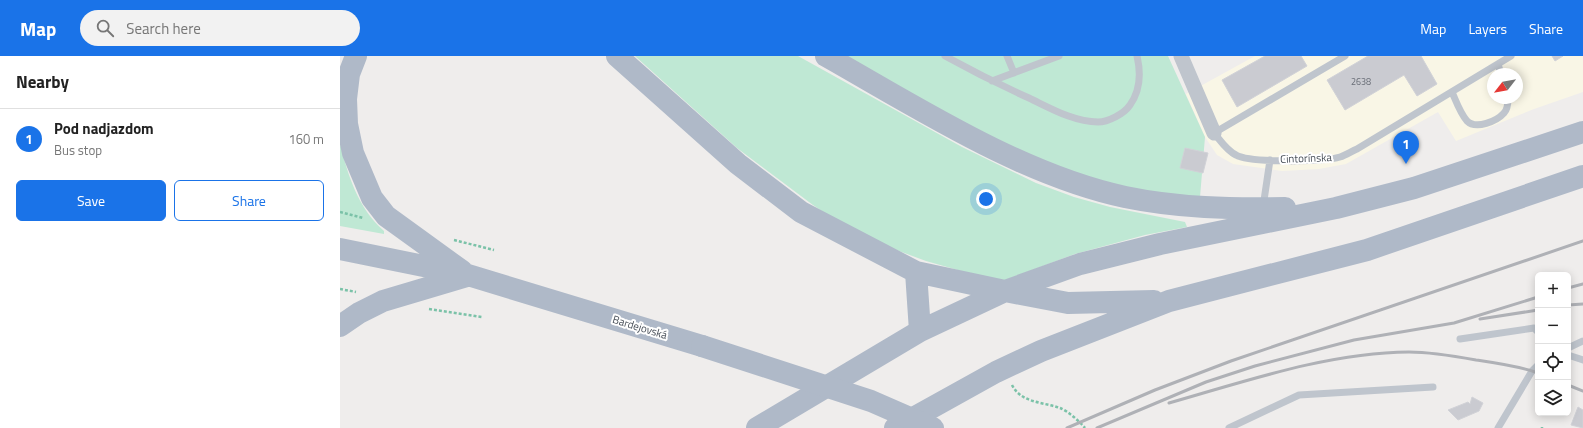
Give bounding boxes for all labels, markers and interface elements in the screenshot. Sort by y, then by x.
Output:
search box [80,10,360,46]
text: Map [20,14,56,43]
icon: search [94,17,116,39]
text: Search here [126,17,201,40]
text: Map [1420,18,1446,39]
text: Layers [1468,18,1507,39]
text: Share [1529,18,1563,39]
north arrow [1487,68,1523,104]
text: Nearby [16,69,69,95]
house number: 2638 [1351,75,1371,88]
text: Pod nadjazdom [54,117,154,140]
text: 1 [25,129,33,149]
text: 160 m [288,129,324,149]
pin: 1 [1393,131,1419,164]
text: Bus stop [54,140,102,160]
street label: Cintorínska [1280,149,1333,167]
button: Save [16,180,166,221]
button: Share [174,180,324,221]
your location [976,189,996,209]
map controls [1535,272,1571,416]
button: + [1535,272,1571,308]
button: − [1535,308,1571,344]
street label: Bardejovská [611,311,670,343]
button: locate [1535,344,1571,380]
button: layers [1535,380,1571,416]

